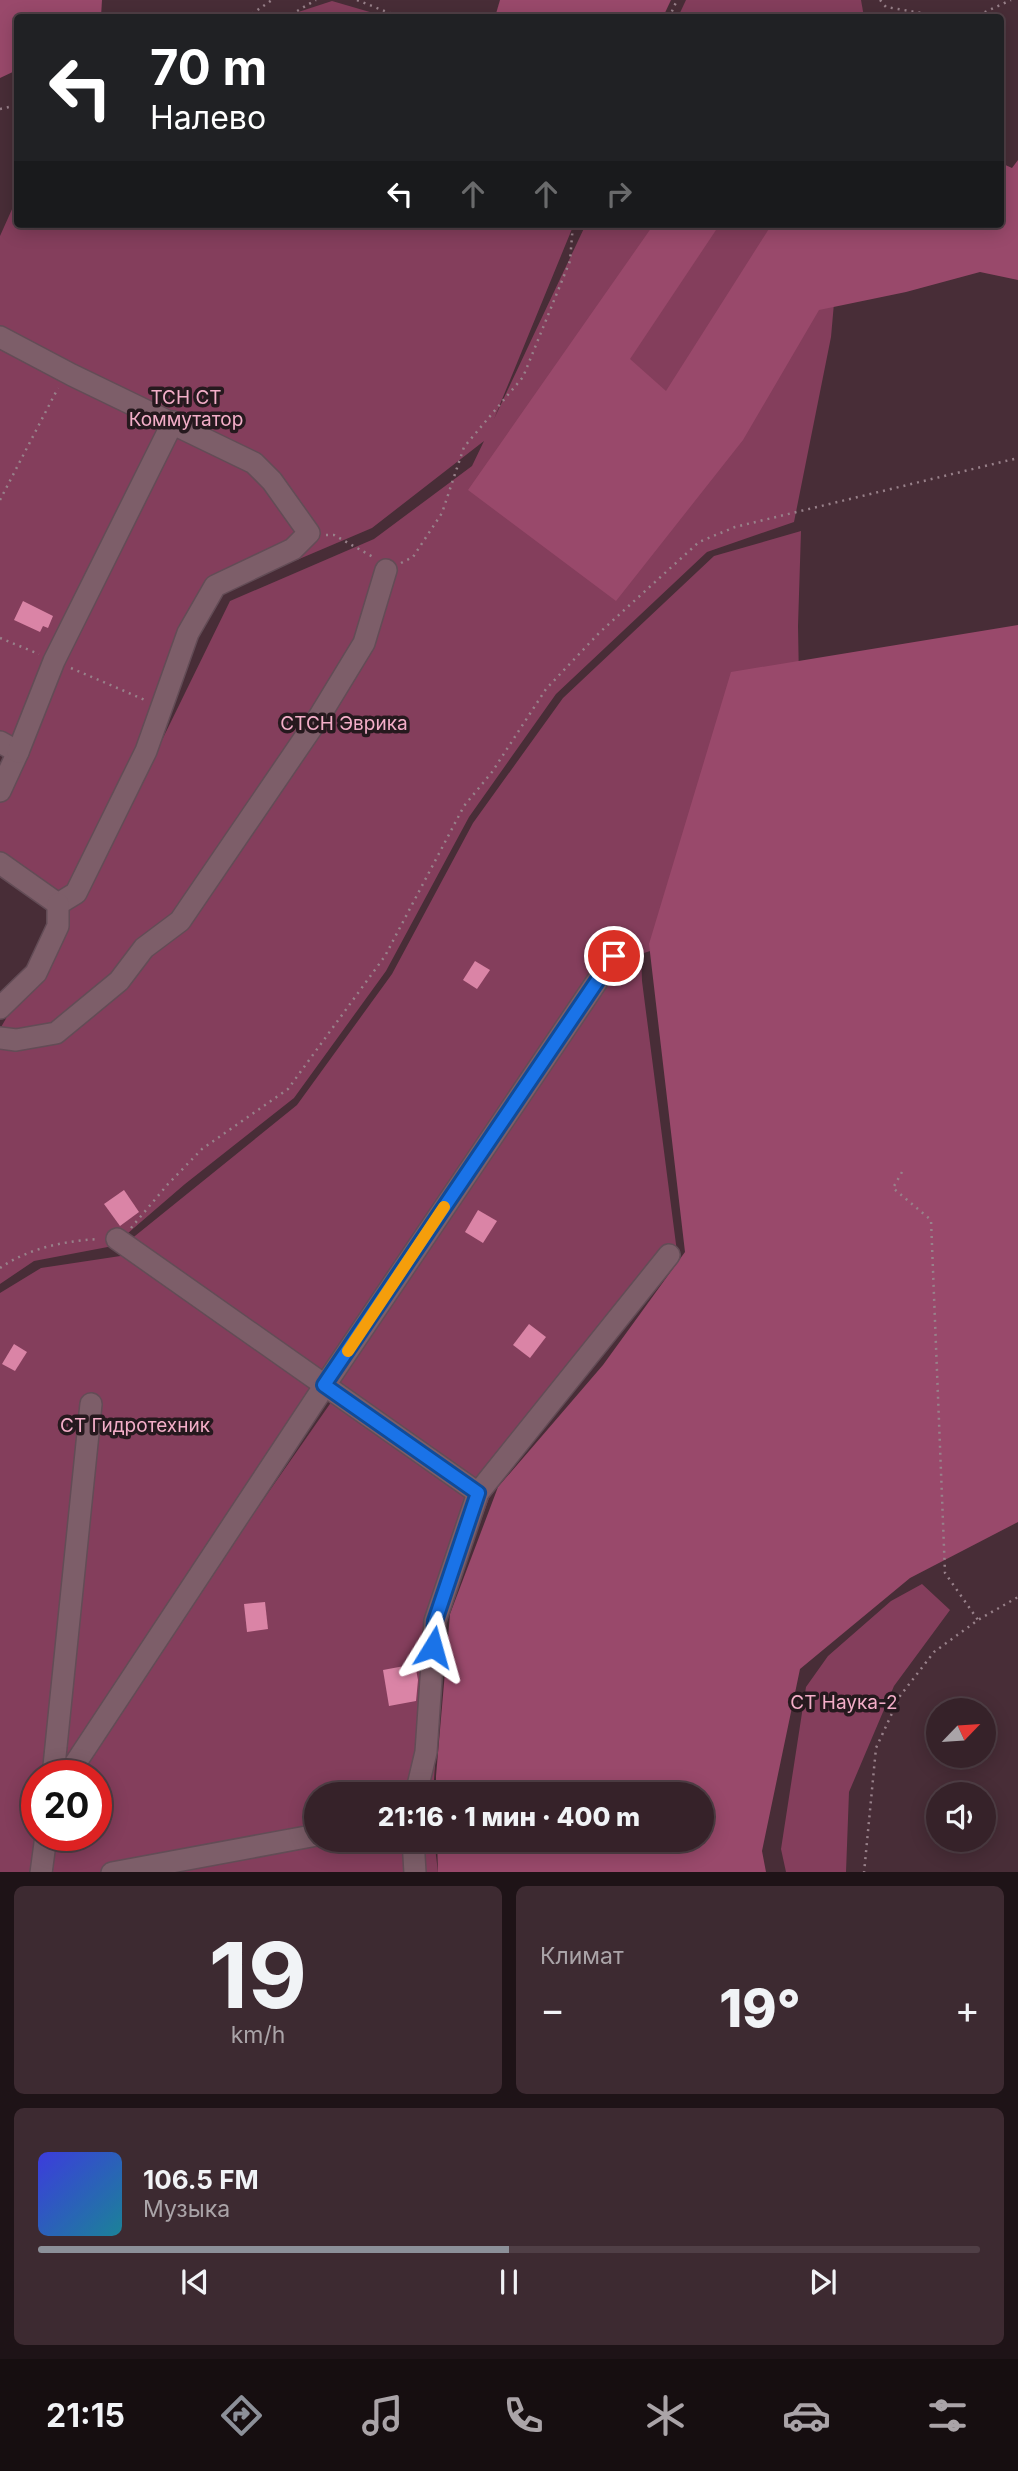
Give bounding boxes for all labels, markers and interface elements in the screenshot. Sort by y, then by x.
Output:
text: 70 m [150,38,267,97]
icon: left [35,42,126,133]
text: Налево [150,98,266,137]
icon: left [381,175,419,213]
icon: ahead [454,175,492,213]
icon: ahead [527,175,565,213]
icon: right [600,175,638,213]
park label: ТСН СТ Коммутатор [129,386,243,431]
park label: СТСН Эврика [280,712,408,735]
pin [584,926,644,986]
icon: arrive [595,937,633,975]
park label: СТ Гидротехник [60,1414,211,1437]
position arrow [396,1610,470,1684]
park label: СТ Наука-2 [790,1691,898,1714]
north arrow [926,1698,996,1768]
map controls [926,1698,996,1852]
speed limit sign: 20 [21,1760,112,1851]
button: sound [926,1782,996,1852]
text: 21:16 · 1 мин · 400 m [378,1801,640,1832]
text: 19 [209,1920,307,2030]
text: Климат [540,1942,624,1970]
text: 19° [719,1977,801,2040]
text: − [540,1986,565,2032]
text: + [955,1986,980,2032]
text: km/h [231,2021,285,2049]
text: 106.5 FM [143,2164,259,2195]
text: Музыка [143,2195,230,2223]
icon: previous [176,2263,214,2301]
icon: pause [490,2263,528,2301]
icon: next [804,2263,842,2301]
icon: directions [217,2391,266,2440]
icon: music [358,2391,407,2440]
icon: phone [499,2391,548,2440]
icon: climate [641,2391,690,2440]
icon: car [782,2391,831,2440]
icon: filters [923,2391,972,2440]
text: 21:15 [46,2396,125,2435]

